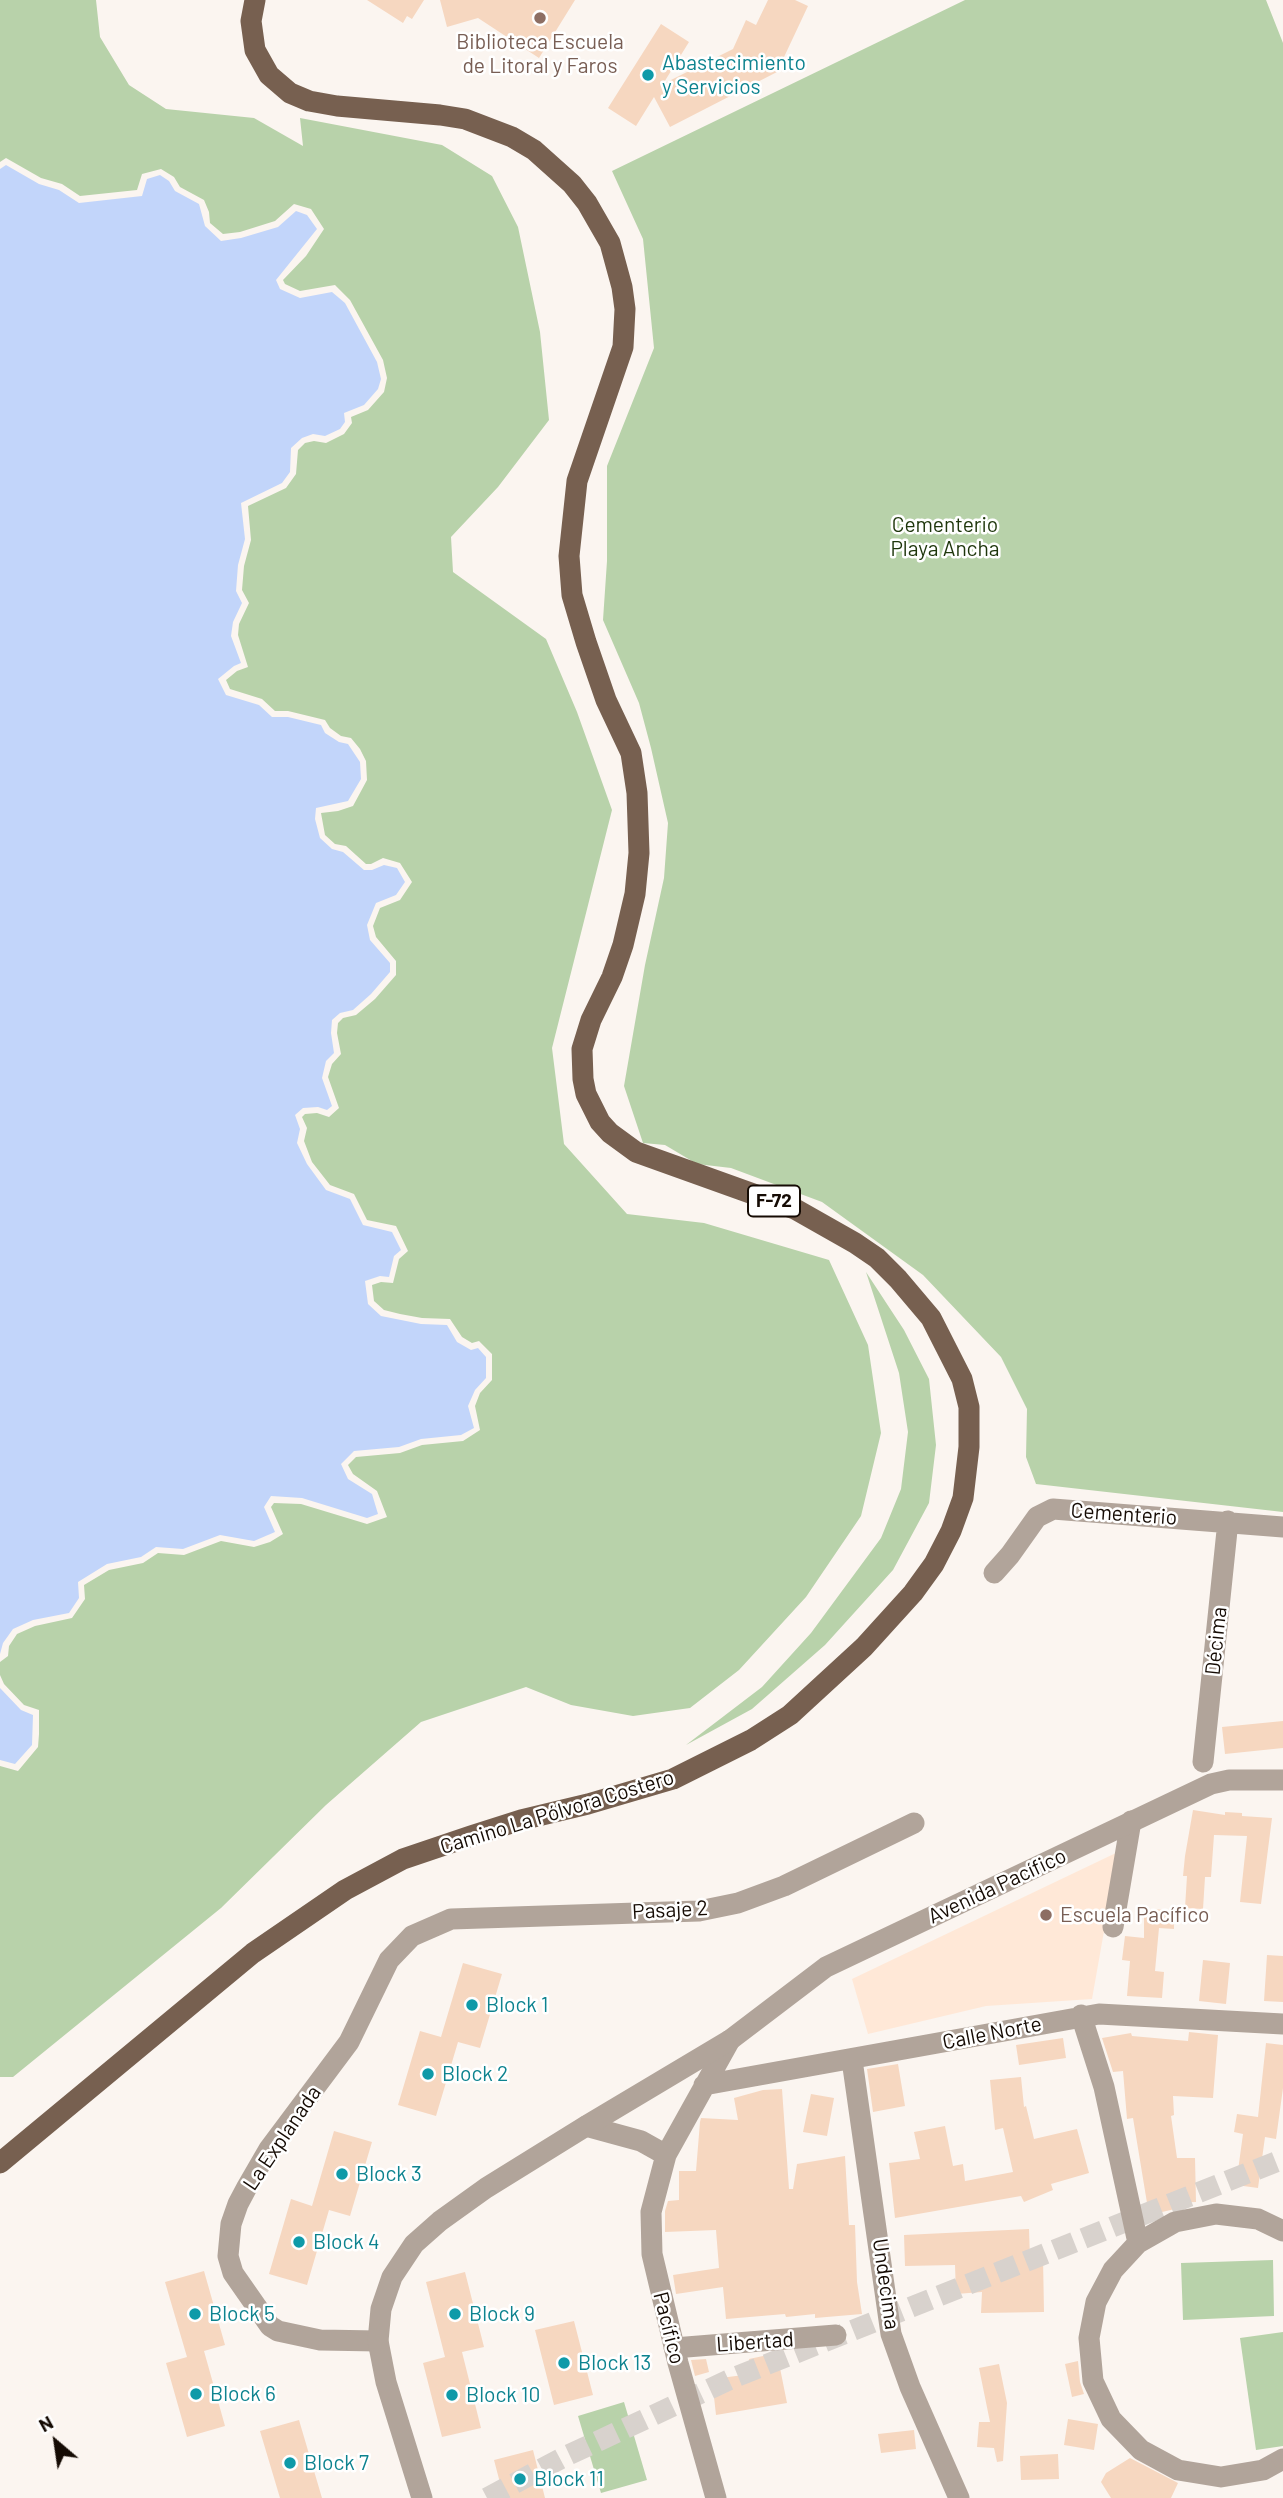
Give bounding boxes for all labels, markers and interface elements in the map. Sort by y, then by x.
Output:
marker: Biblioteca Escuela de Litoral y Faros [532,10,548,26]
place label: Biblioteca Escuela de Litoral y Faros [456,29,624,79]
place label: Abastecimiento y Servicios [662,50,806,100]
marker: Abastecimiento y Servicios [640,67,656,83]
park label: Cementerio Playa Ancha [890,512,1000,562]
road number: F-72 [748,1186,800,1217]
street label: Cementerio [1070,1498,1178,1530]
street label: Décima [1200,1606,1232,1676]
street label: Camino La Pólvora Costero [437,1764,677,1860]
street label: Avenida Pacífico [924,1843,1070,1929]
street label: Pasaje 2 [632,1895,708,1925]
place label: Escuela Pacífico [1060,1902,1210,1928]
marker: Escuela Pacífico [1038,1907,1054,1923]
place label: Block 1 [486,1992,548,2018]
marker: Block 1 [464,1997,480,2013]
street label: Calle Norte [940,2011,1044,2055]
place label: Block 2 [442,2061,508,2087]
marker: Block 2 [420,2066,436,2082]
street label: La Explanada [238,2081,326,2195]
place label: Block 3 [356,2161,422,2187]
marker: Block 3 [334,2166,350,2182]
place label: Block 4 [313,2229,380,2255]
marker: Block 4 [291,2234,307,2250]
street label: Undecima [867,2237,905,2331]
street label: Pacífico [648,2289,690,2367]
place label: Block 5 [209,2301,275,2327]
place label: Block 9 [469,2301,535,2327]
marker: Block 5 [187,2306,203,2322]
marker: Block 9 [447,2306,463,2322]
street label: Libertad [715,2327,795,2357]
place label: Block 13 [578,2350,651,2376]
marker: Block 13 [556,2355,572,2371]
place label: Block 6 [210,2381,276,2407]
place label: Block 10 [466,2382,540,2408]
marker: Block 6 [188,2386,204,2402]
marker: Block 10 [444,2387,460,2403]
north arrow [21,2407,91,2477]
text: N [34,2410,57,2436]
place label: Block 7 [304,2450,369,2476]
marker: Block 7 [282,2455,298,2471]
place label: Block 11 [534,2466,604,2492]
marker: Block 11 [512,2471,528,2487]

